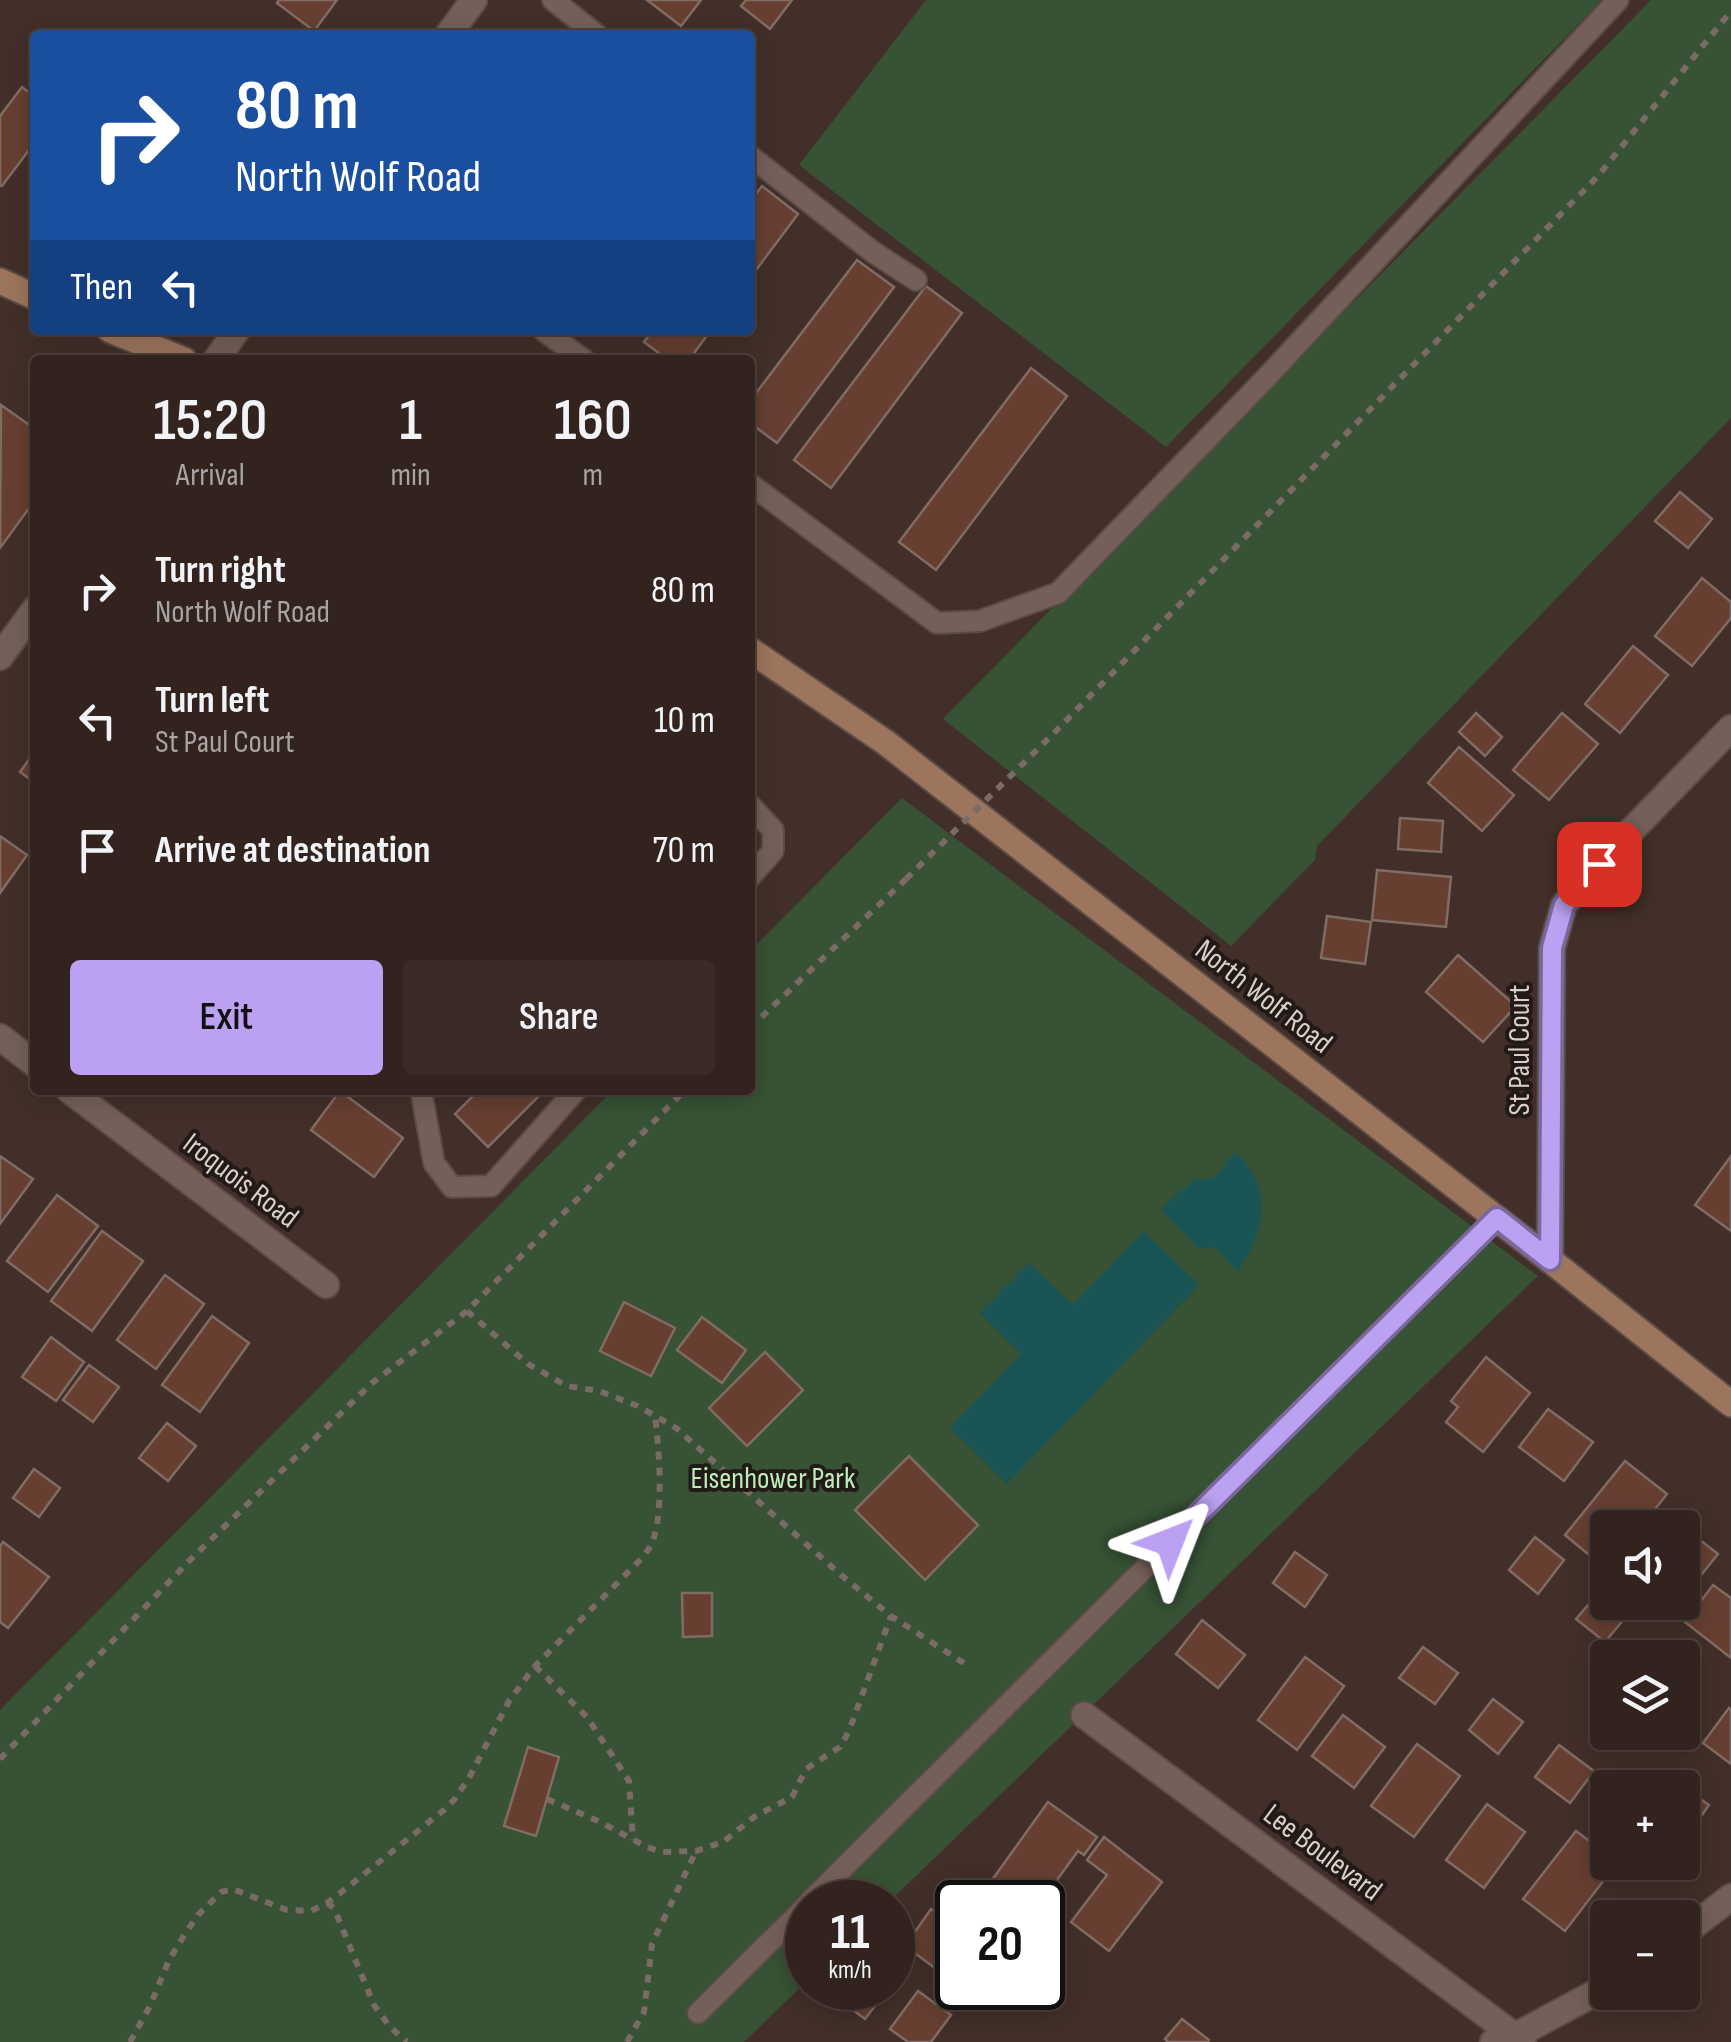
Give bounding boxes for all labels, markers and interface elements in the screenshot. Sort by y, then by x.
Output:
text: 80 m [235,65,359,149]
icon: right [70,70,200,200]
text: North Wolf Road [235,150,481,205]
icon: left [153,260,208,315]
text: Then [70,265,133,310]
text: 15:20 [153,385,267,457]
text: 1 [399,385,422,457]
text: 160 [554,385,632,457]
text: Arrival [176,456,245,495]
text: min [391,456,431,495]
text: m [583,456,603,495]
text: Turn right [155,548,286,593]
icon: right [70,563,125,618]
text: 80 m [651,568,715,613]
text: North Wolf Road [155,593,330,632]
text: Turn left [155,678,269,723]
icon: left [70,693,125,748]
text: 10 m [654,698,715,743]
text: St Paul Court [155,723,295,762]
pin [1557,822,1642,907]
icon: arrive [70,823,125,878]
text: Arrive at destination [155,828,430,873]
text: 70 m [653,828,715,873]
icon: arrive [1572,837,1627,892]
street label: North Wolf Road [1188,932,1339,1061]
button: Exit [70,960,383,1075]
button: Share [403,960,715,1075]
street label: St Paul Court [1502,985,1538,1115]
street label: Iroquois Road [176,1126,305,1236]
park label: Eisenhower Park [691,1461,856,1497]
position arrow [1118,1490,1222,1594]
map controls [1590,1510,1700,2010]
button: sound [1590,1510,1700,1620]
button: layers [1590,1640,1700,1750]
button: + [1590,1770,1700,1880]
street label: Lee Boulevard [1256,1797,1389,1909]
speed limit sign: 20 [935,1880,1065,2010]
button: − [1590,1900,1700,2010]
text: 11 [830,1903,870,1963]
text: km/h [828,1955,872,1986]

